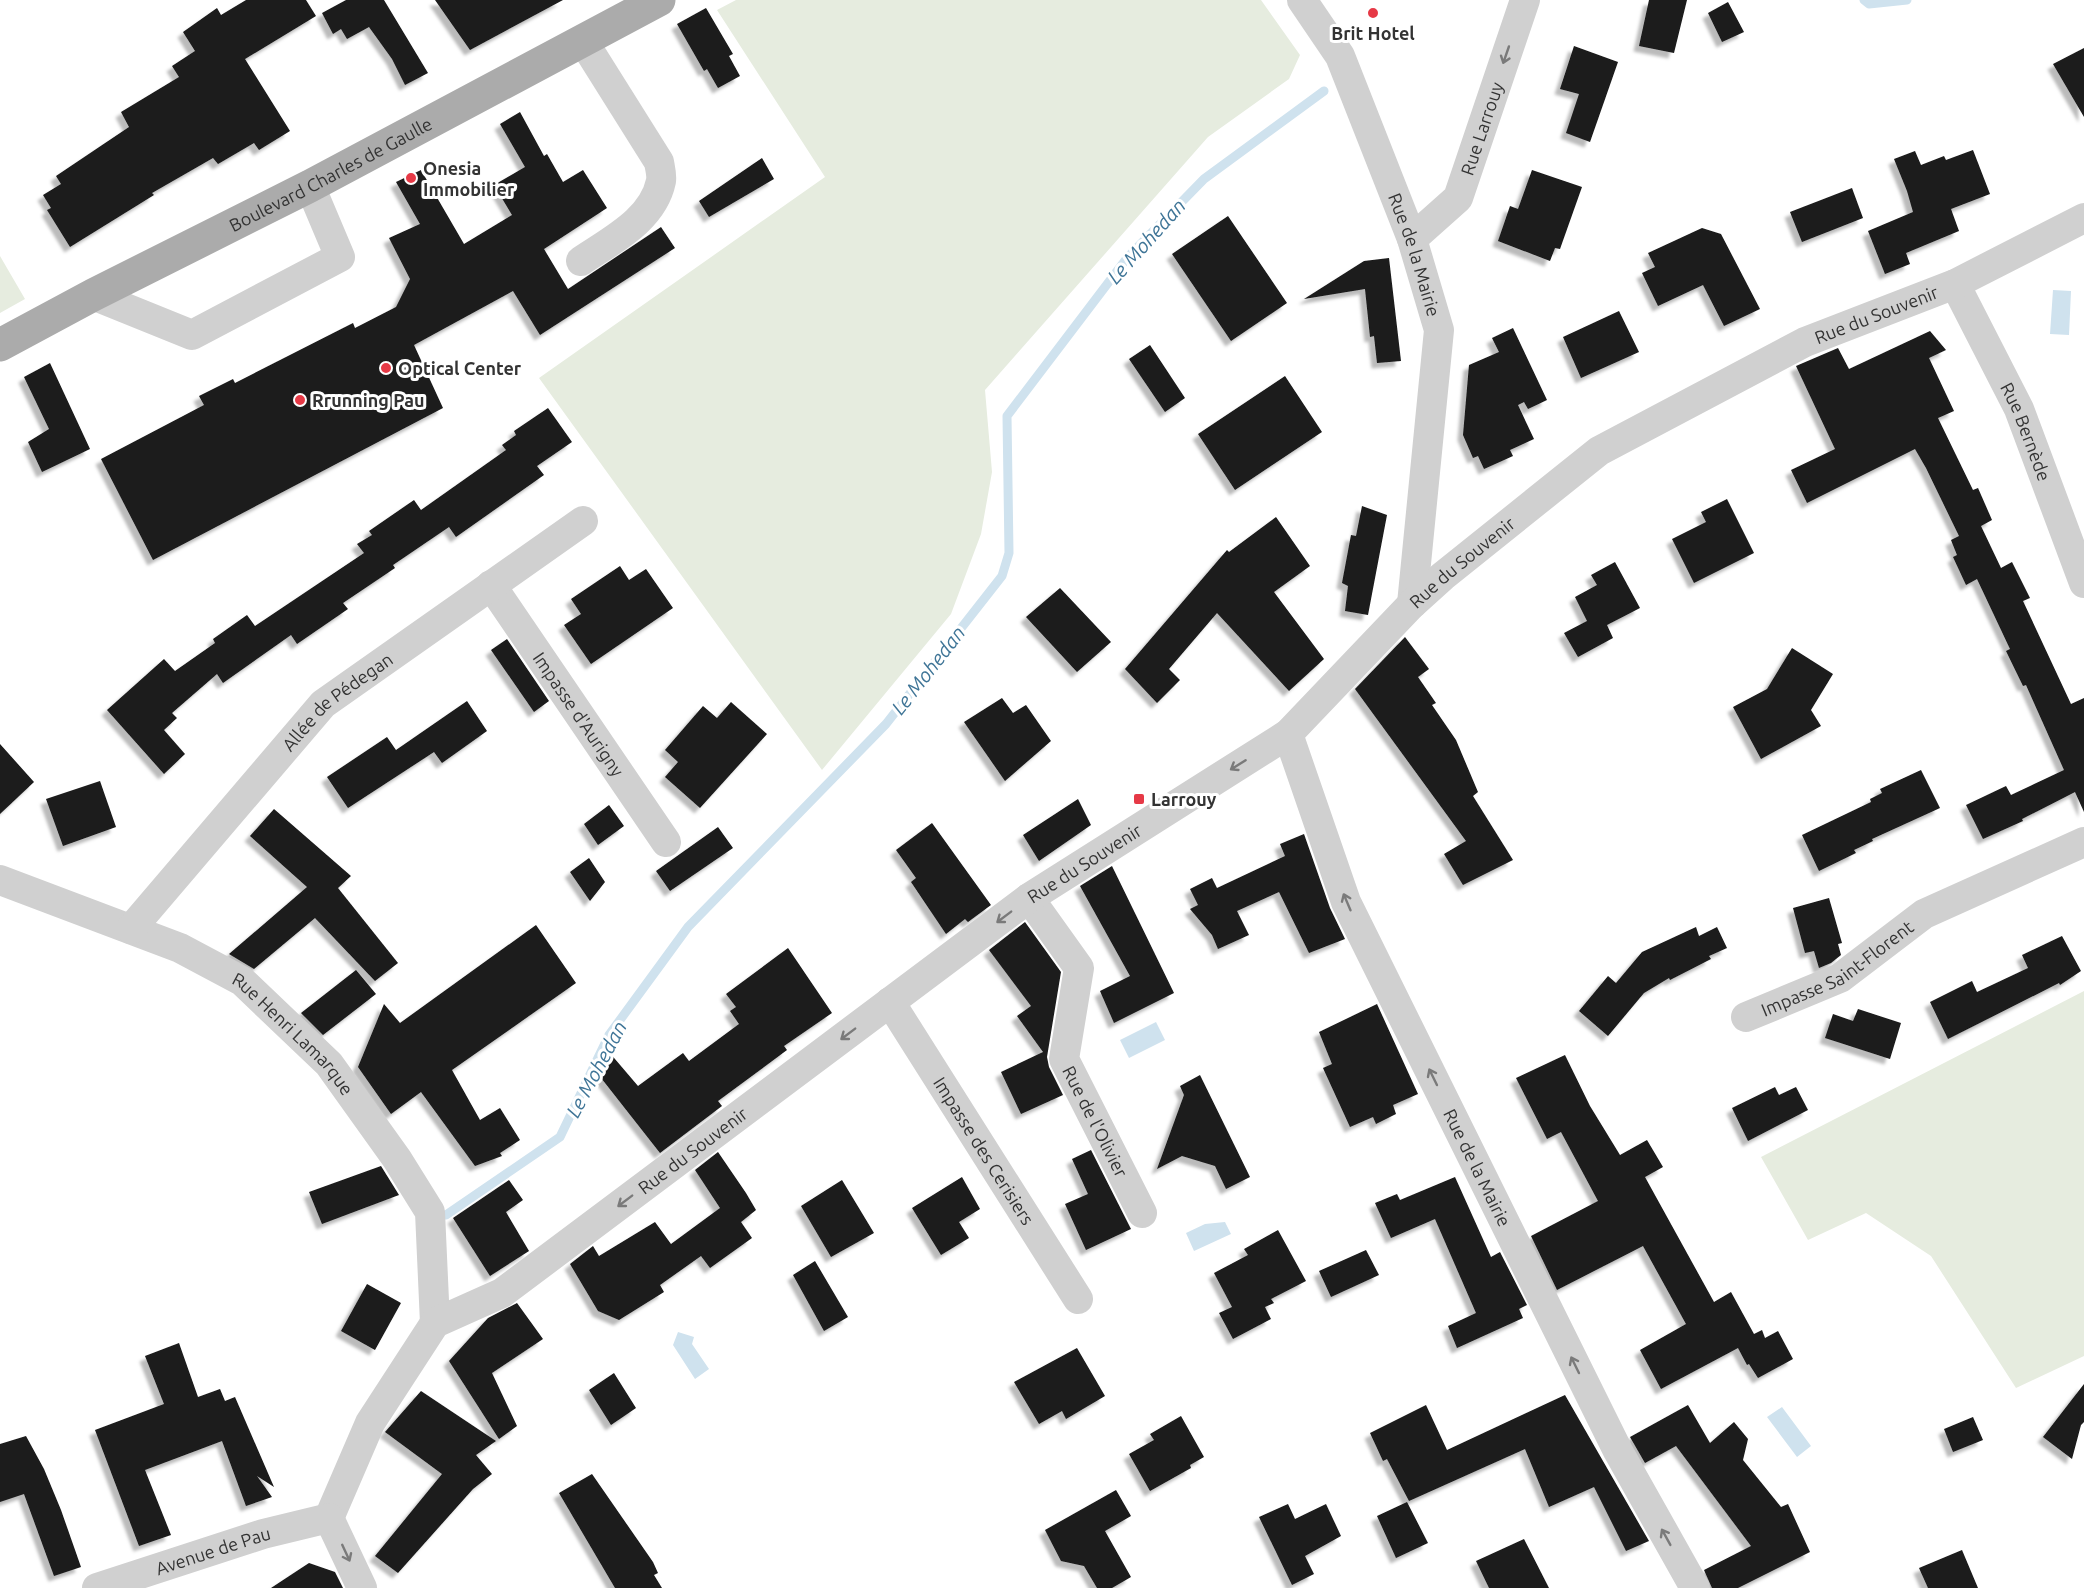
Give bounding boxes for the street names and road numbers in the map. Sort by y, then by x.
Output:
street label: Rue Larrouy [1456,79,1507,178]
street label: Boulevard Charles de Gaulle [226,113,435,235]
street label: Rue de la Mairie [1385,190,1444,319]
street label: Rue du Souvenir [1812,281,1941,347]
street label: Rue Bernède [1997,379,2055,484]
street label: Rue du Souvenir [1405,513,1519,612]
street label: Allée de Pédegan [278,648,396,755]
street label: Impasse d'Aurigny [530,648,628,780]
street label: Rue du Souvenir [1023,820,1145,907]
street label: Impasse Saint-Florent [1758,916,1917,1020]
street label: Rue Henri Lamarque [229,968,358,1099]
street label: Rue de l'Olivier [1059,1062,1132,1180]
street label: Impasse des Cerisiers [930,1073,1038,1228]
street label: Rue du Souvenir [634,1103,751,1198]
street label: Rue de la Mairie [1440,1105,1515,1230]
street label: Avenue de Pau [153,1523,272,1578]

